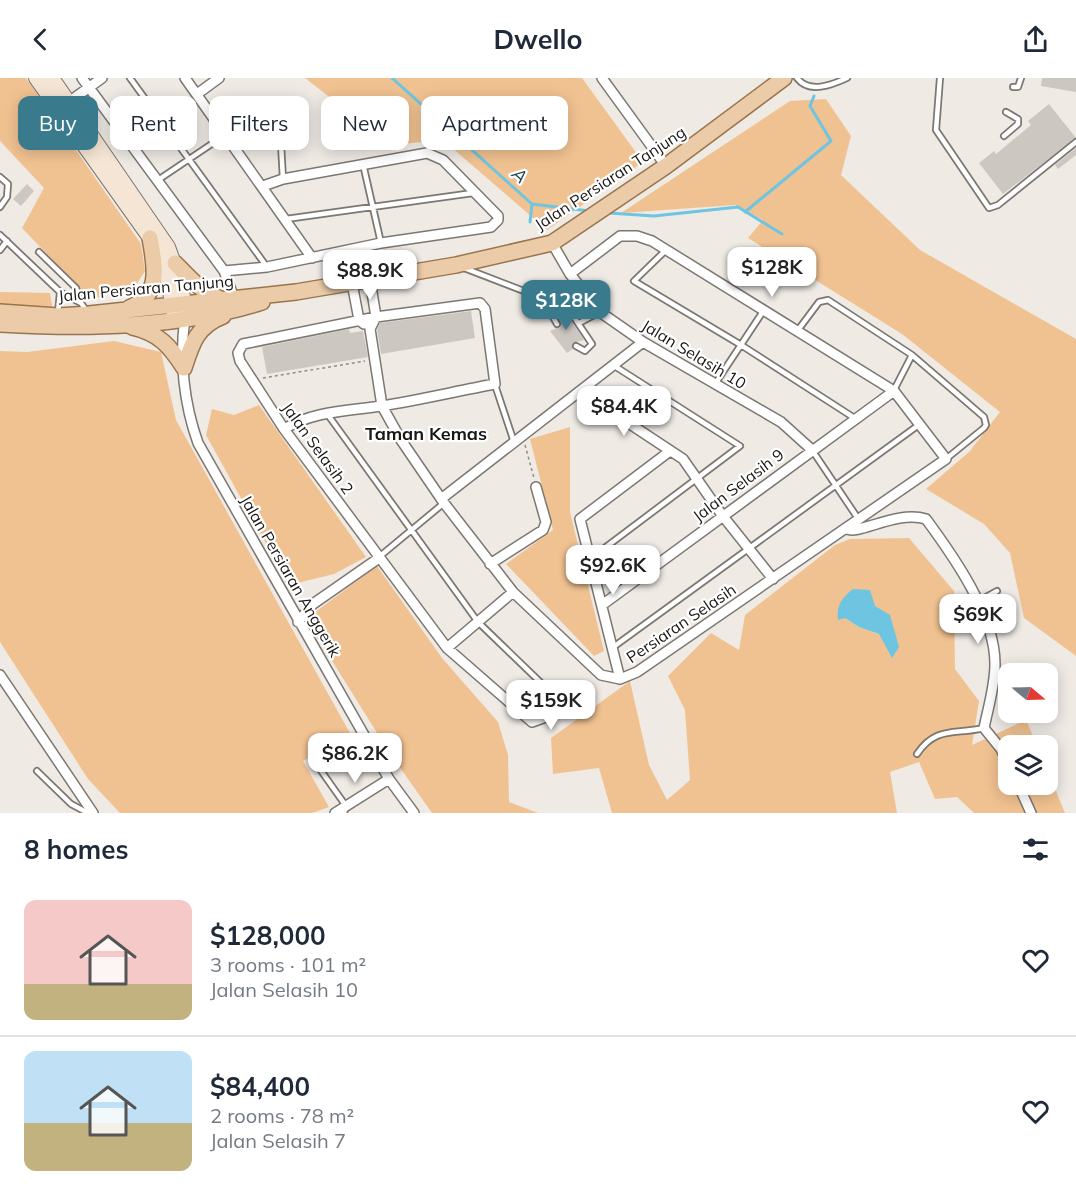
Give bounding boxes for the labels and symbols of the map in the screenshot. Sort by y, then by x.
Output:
street label: Jalan Persiaran Tanjung [531,122,689,234]
water label: A [507,161,533,188]
pin: $128K [730,247,814,298]
pin: $88.9K [321,250,419,301]
street label: Jalan Persiaran Tanjung [57,270,235,306]
pin: $128K [524,280,608,331]
street label: Jalan Selasih 10 [638,315,750,393]
pin: $84.4K [575,386,673,437]
street label: Jalan Selasih 2 [278,398,358,498]
district label: Taman Kemas [365,422,487,445]
street label: Jalan Selasih 9 [689,444,787,526]
street label: Jalan Persiaran Anggerik [236,492,346,661]
pin: $92.6K [564,545,662,596]
street label: Persiaran Selasih [622,579,740,667]
pin: $69K [942,594,1014,645]
north arrow [998,663,1058,723]
pin: $159K [509,680,593,731]
pin: $86.2K [306,733,404,784]

